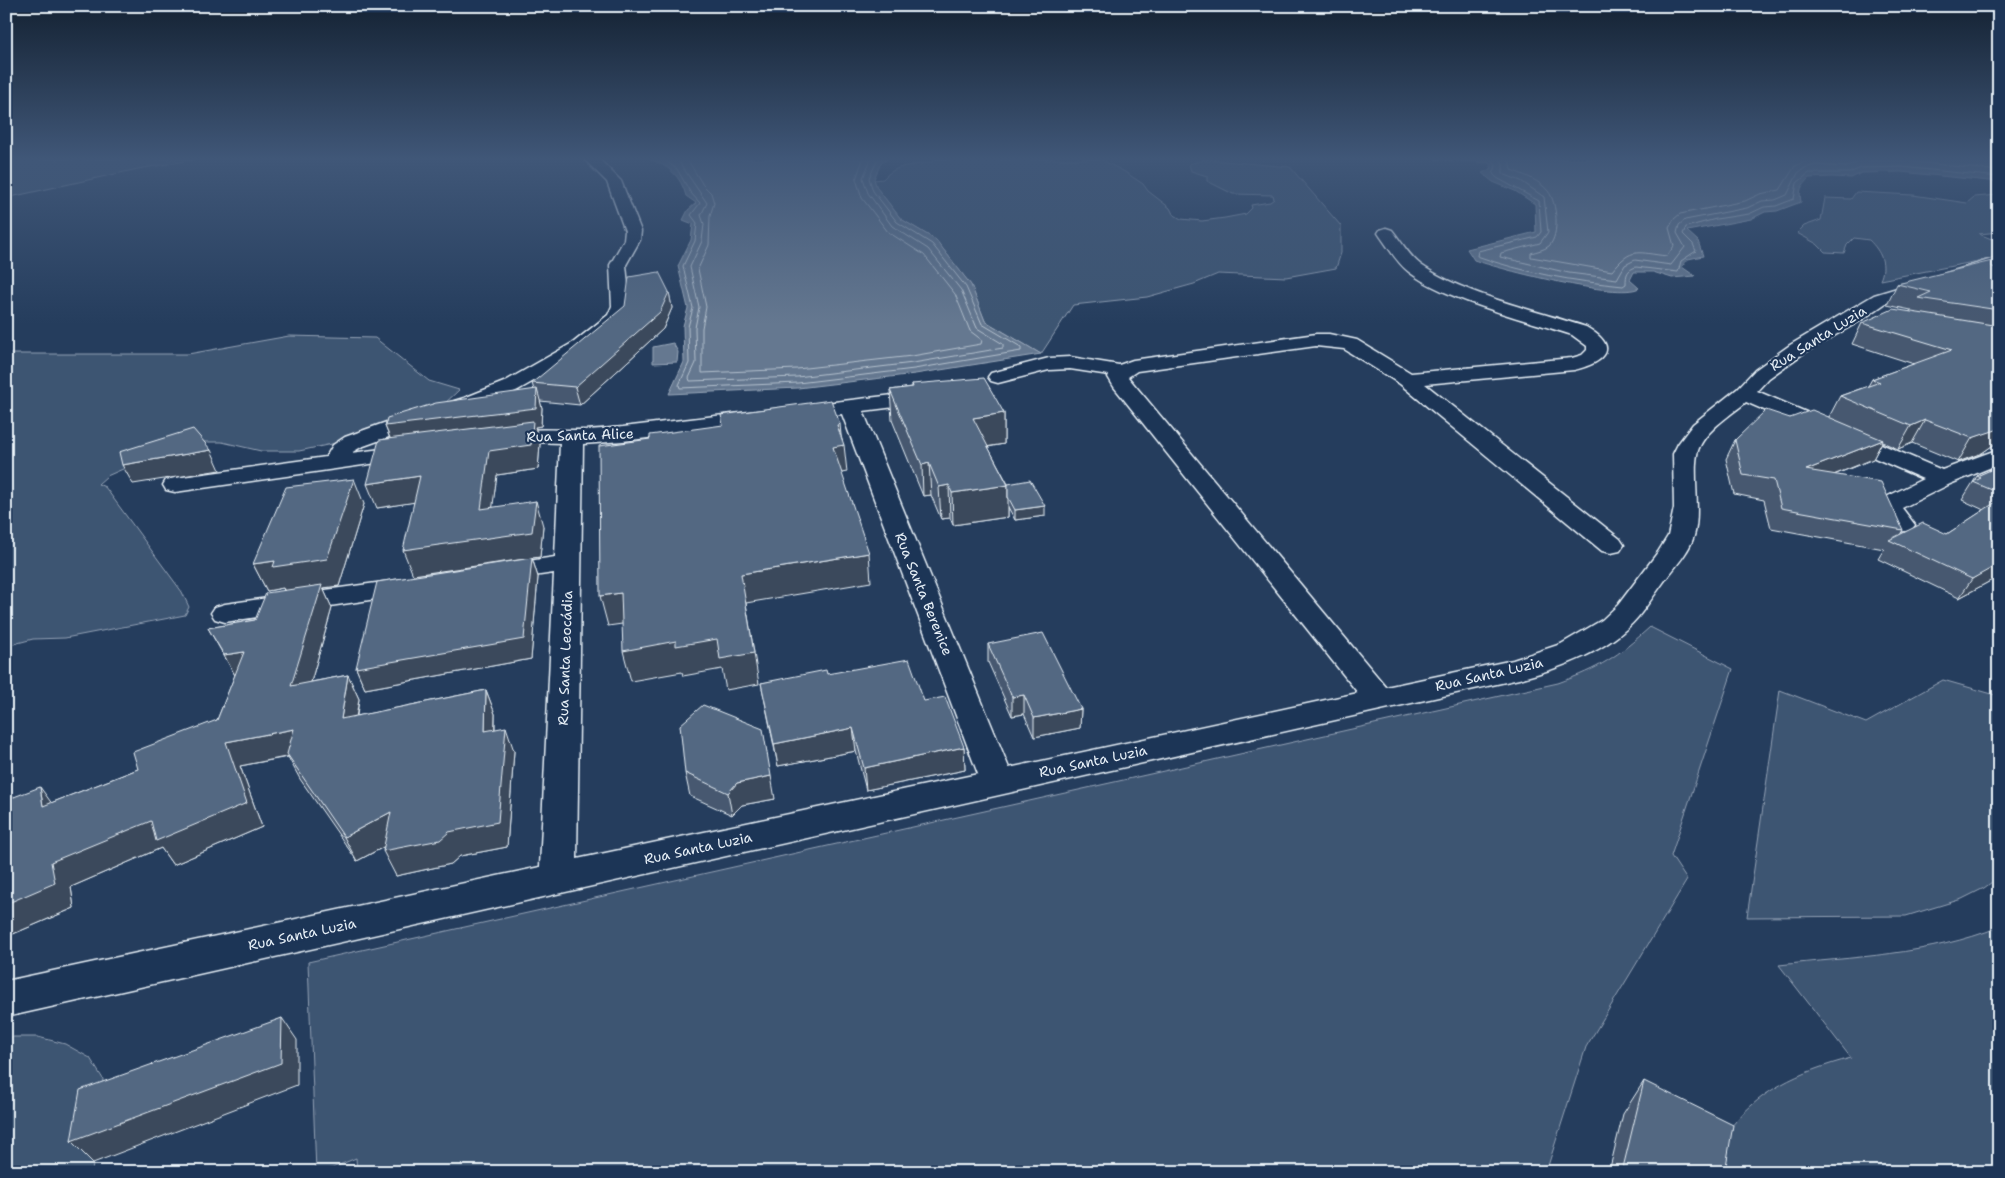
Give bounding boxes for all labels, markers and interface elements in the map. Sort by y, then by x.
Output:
street label: Rua Santa Luzia [1767,301,1870,375]
street label: Rua Santa Alice [526,424,634,446]
street label: Rua Santa Berenice [891,530,957,658]
street label: Rua Santa Leocádia [554,590,576,726]
street label: Rua Santa Luzia [1433,653,1545,695]
street label: Rua Santa Luzia [1037,741,1149,781]
street label: Rua Santa Luzia [642,828,754,868]
street label: Rua Santa Luzia [246,914,358,954]

